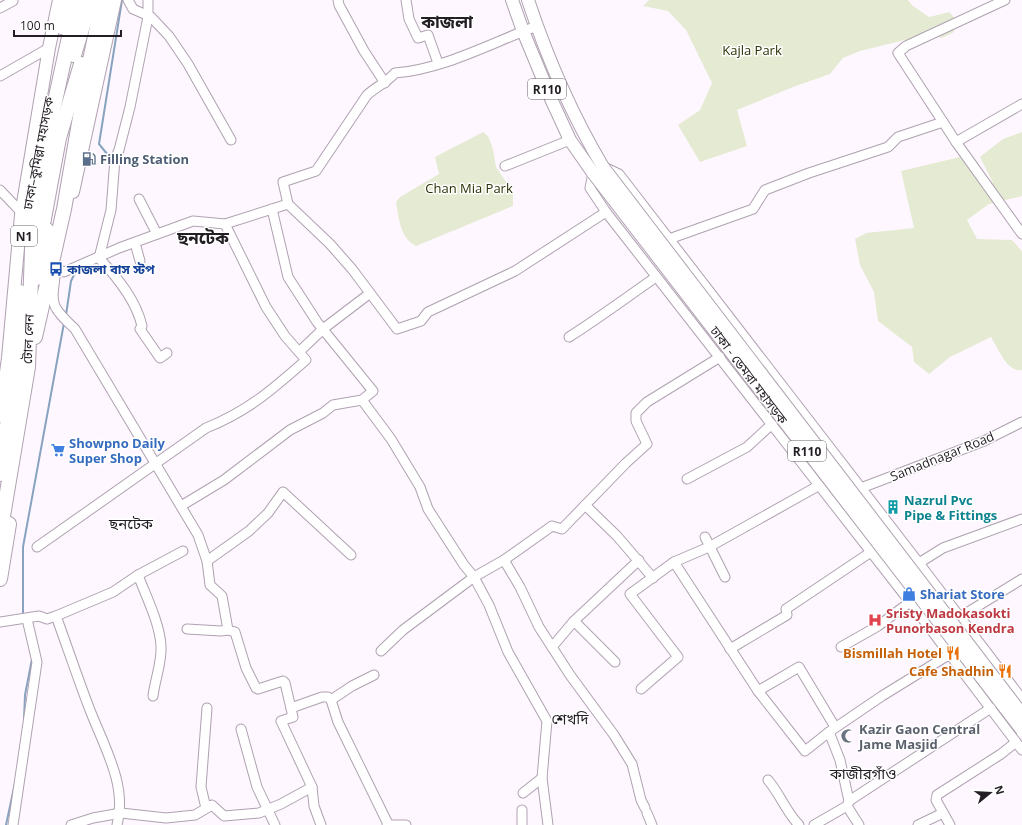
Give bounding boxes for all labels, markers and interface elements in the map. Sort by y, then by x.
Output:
district label: কাজলা [420,10,473,33]
scale bar [14,12,121,38]
text: 100 m [20,17,55,34]
park label: Kajla Park [722,41,782,59]
road number: R110 [528,79,566,99]
street label: ঢাকা–কুমিল্লা মহাসড়ক [18,95,58,212]
place label: Filling Station [100,150,189,168]
fuel station icon: Filling Station [81,151,97,167]
park label: Chan Mia Park [425,179,513,197]
road number: N1 [11,226,37,246]
district label: ছনটেক [176,226,229,249]
place label: কাজলা বাস স্টপ [66,260,155,278]
bus stop icon: কাজলা বাস স্টপ [48,261,64,277]
street label: টোল লেন [18,313,38,364]
street label: ঢাকা - ডেমরা মহাসড়ক [706,322,792,428]
street label: Samadnagar Road [887,427,997,485]
place label: Showpno Daily Super Shop [69,434,165,467]
road number: R110 [788,441,826,461]
supermarket icon: Showpno Daily Super Shop [50,442,66,458]
place label: Nazrul Pvc Pipe & Fittings [904,491,997,524]
building icon: Nazrul Pvc Pipe & Fittings [885,499,901,515]
district label: ছনটেক [108,513,154,533]
place label: Shariat Store [920,585,1005,603]
shop icon: Shariat Store [901,586,917,602]
place label: Sristy Madokasokti Punorbason Kendra [886,604,1015,637]
hospital icon: Sristy Madokasokti Punorbason Kendra [867,612,883,628]
place label: Bismillah Hotel [843,644,942,662]
restaurant icon: Bismillah Hotel [945,645,961,661]
place label: Cafe Shadhin [909,662,994,680]
restaurant icon: Cafe Shadhin [997,663,1013,679]
district label: শেখদি [551,708,589,728]
place label: Kazir Gaon Central Jame Masjid [858,720,980,753]
mosque icon: Kazir Gaon Central Jame Masjid [840,728,856,744]
district label: কাজীরগাঁও [829,763,896,783]
north arrow [970,773,1010,813]
text: N [991,783,1009,796]

